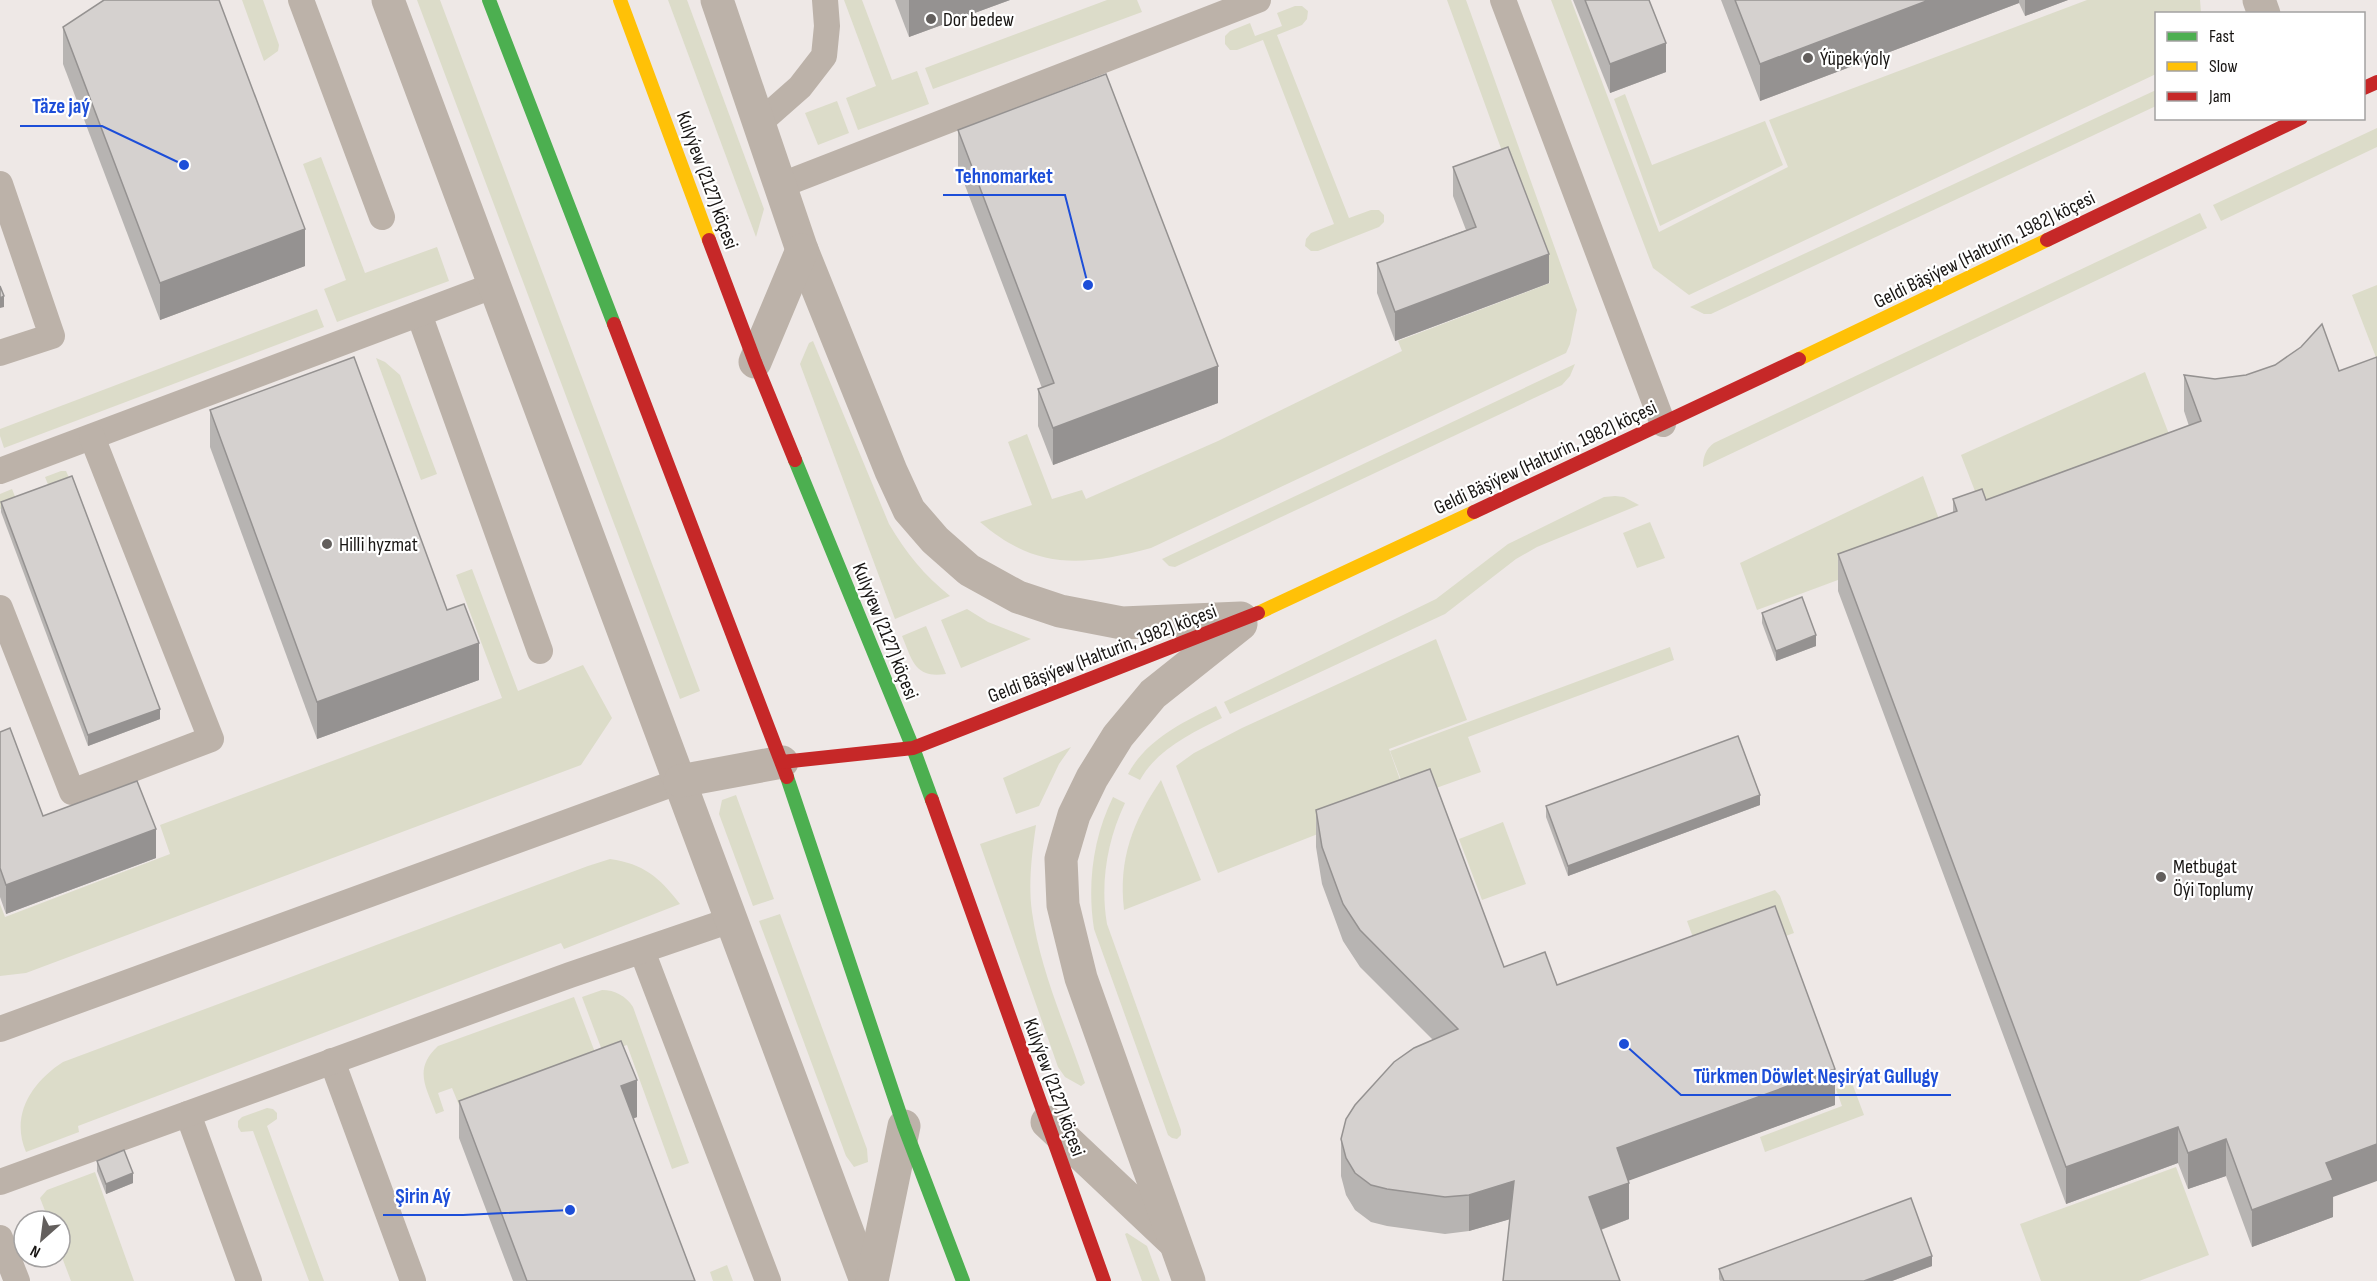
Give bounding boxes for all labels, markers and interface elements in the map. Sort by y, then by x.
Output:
place label: Dor bedew [943,8,1014,32]
marker: Dor bedew [924,12,938,26]
legend [2155,12,2365,120]
text: Fast [2209,26,2235,47]
place label: Ýüpek ýoly [1820,47,1891,71]
marker: Ýüpek ýoly [1801,51,1815,65]
text: Slow [2209,56,2238,77]
text: Jam [2208,86,2231,107]
callout: Täze jaý [20,87,102,126]
text: Täze jaý [32,94,90,119]
street label: Kulyýew (2127) köçesi [671,108,743,253]
callout: Tehnomarket [943,156,1065,195]
text: Tehnomarket [955,164,1053,189]
street label: Geldi Bäşiýew (Halturin, 1982) köçesi [1870,186,2099,314]
street label: Geldi Bäşiýew (Halturin, 1982) köçesi [1430,396,1661,520]
place label: Hilli hyzmat [339,533,418,557]
marker: Hilli hyzmat [320,537,334,551]
street label: Kulyýew (2127) köçesi [847,560,923,703]
street label: Geldi Bäşiýew (Halturin, 1982) köçesi [985,599,1220,709]
place label: Metbugat Öýi Toplumy [2173,855,2254,902]
marker: Metbugat Öýi Toplumy [2154,870,2168,884]
street label: Kulyýew (2127) köçesi [1018,1015,1090,1160]
callout: Türkmen Döwlet Neşirýat Gullugy [1681,1056,1951,1095]
text: Türkmen Döwlet Neşirýat Gullugy [1693,1064,1939,1089]
callout: Şirin Aý [383,1176,463,1215]
text: Şirin Aý [395,1184,451,1209]
north arrow [12,1209,72,1269]
text: N [27,1241,44,1261]

